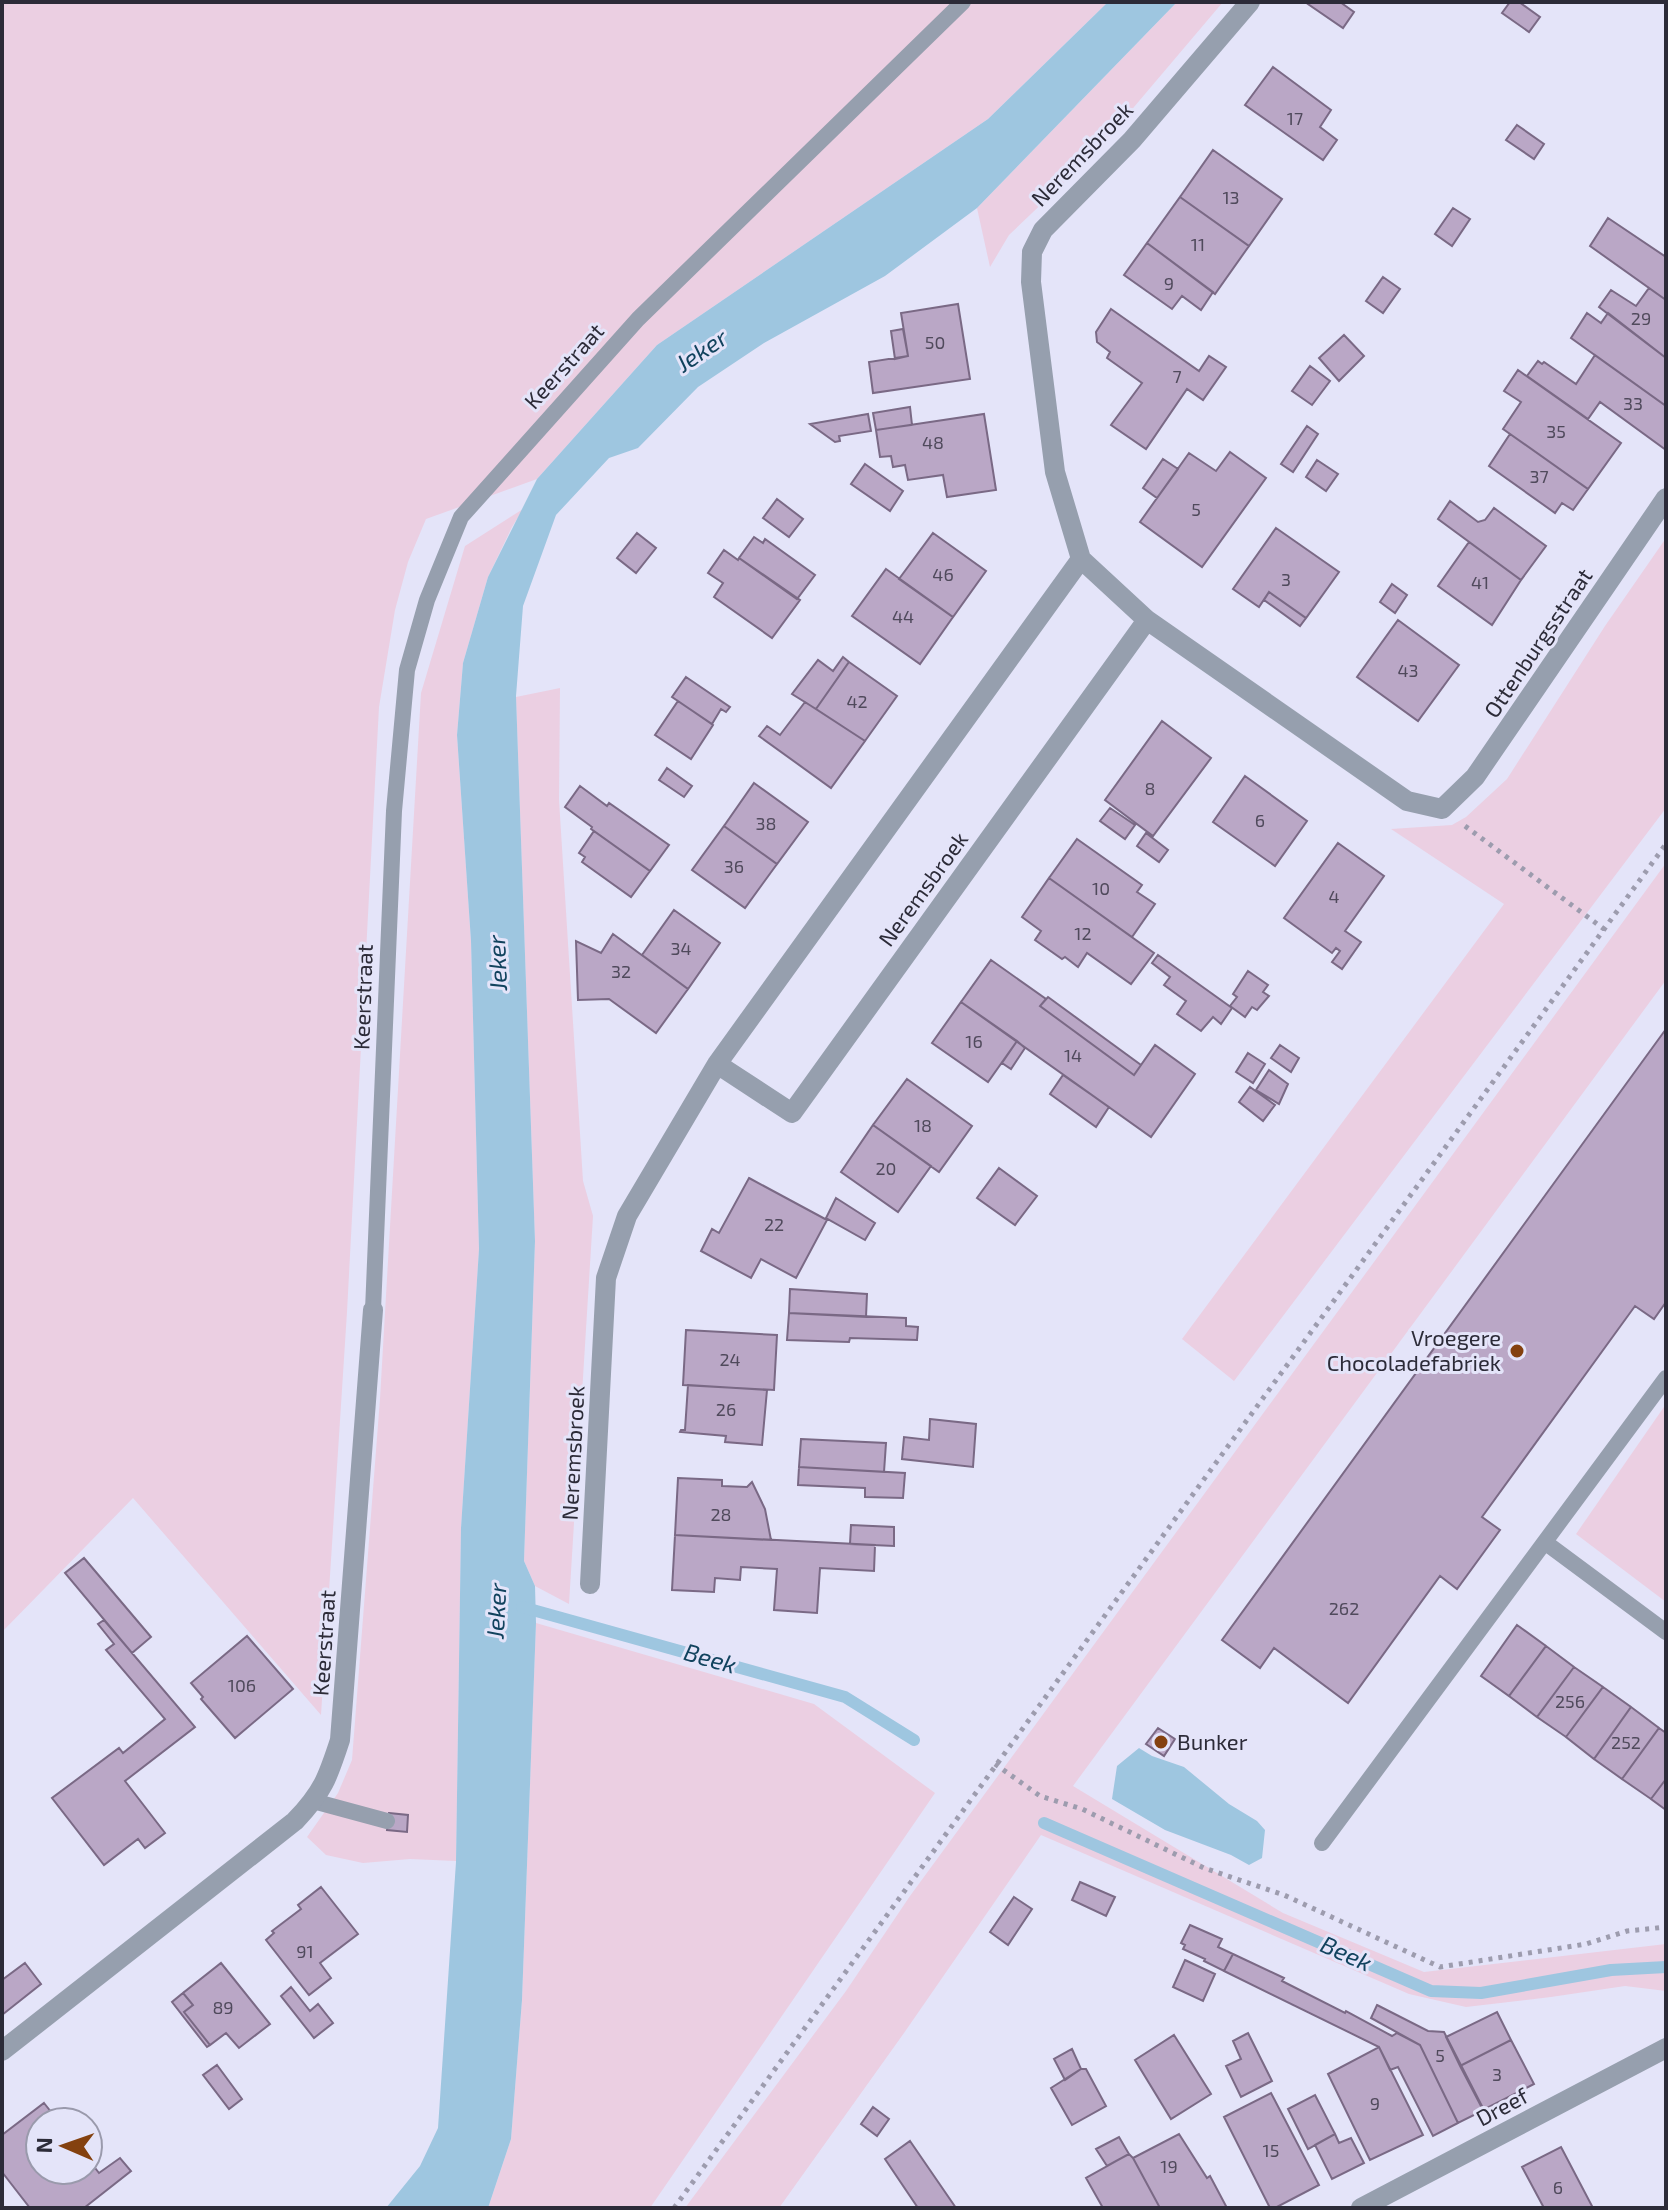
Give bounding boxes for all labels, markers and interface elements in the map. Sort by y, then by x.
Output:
street label: Neremsbroek [1025,96,1137,211]
house number: 17 [1287,107,1303,129]
house number: 13 [1222,186,1240,208]
house number: 11 [1191,233,1205,255]
house number: 9 [1164,272,1174,294]
house number: 29 [1631,307,1651,329]
street label: Keerstraat [518,317,608,413]
water label: Jeker [669,322,733,378]
house number: 50 [925,331,945,353]
house number: 7 [1172,365,1182,387]
house number: 33 [1623,392,1643,414]
house number: 35 [1546,420,1566,442]
house number: 48 [922,431,944,453]
house number: 37 [1529,465,1549,487]
house number: 5 [1191,498,1201,520]
house number: 46 [932,563,954,585]
street label: Ottenburgsstraat [1478,563,1597,722]
house number: 3 [1281,568,1291,590]
house number: 41 [1471,571,1489,593]
house number: 44 [892,605,914,627]
house number: 43 [1397,659,1419,681]
house number: 42 [846,690,868,712]
house number: 8 [1145,777,1155,799]
house number: 6 [1255,809,1265,831]
house number: 38 [756,812,776,834]
street label: Neremsbroek [872,826,972,951]
house number: 36 [724,855,744,877]
house number: 10 [1092,877,1110,899]
house number: 4 [1328,885,1340,907]
house number: 12 [1074,922,1092,944]
water label: Jeker [481,934,512,992]
house number: 34 [670,937,692,959]
street label: Keerstraat [347,943,377,1050]
house number: 32 [611,960,631,982]
house number: 16 [965,1030,983,1052]
house number: 14 [1064,1044,1082,1066]
house number: 18 [914,1114,932,1136]
house number: 20 [876,1157,896,1179]
house number: 22 [764,1213,784,1235]
place label: Vroegere Chocoladefabriek [1327,1324,1501,1375]
marker: Vroegere Chocoladefabriek [1508,1342,1526,1360]
house number: 24 [719,1348,741,1370]
street label: Neremsbroek [555,1385,589,1521]
house number: 26 [716,1398,736,1420]
house number: 28 [710,1503,732,1525]
water label: Jeker [480,1582,511,1641]
street label: Keerstraat [306,1589,340,1697]
house number: 262 [1329,1597,1359,1619]
water label: Beek [681,1636,740,1679]
house number: 106 [228,1674,256,1696]
house number: 256 [1555,1690,1585,1712]
place label: Bunker [1177,1728,1248,1754]
house number: 252 [1611,1731,1641,1753]
marker: Bunker [1152,1733,1170,1751]
water label: Beek [1316,1929,1377,1977]
house number: 91 [296,1940,314,1962]
house number: 89 [212,1996,234,2018]
house number: 5 [1435,2044,1445,2066]
house number: 3 [1492,2063,1502,2085]
street label: Dreef [1471,2081,1533,2131]
house number: 9 [1370,2092,1380,2114]
north arrow [24,2106,104,2186]
text: N [30,2137,56,2154]
house number: 15 [1263,2139,1279,2161]
house number: 19 [1160,2155,1178,2177]
house number: 6 [1553,2176,1563,2198]

